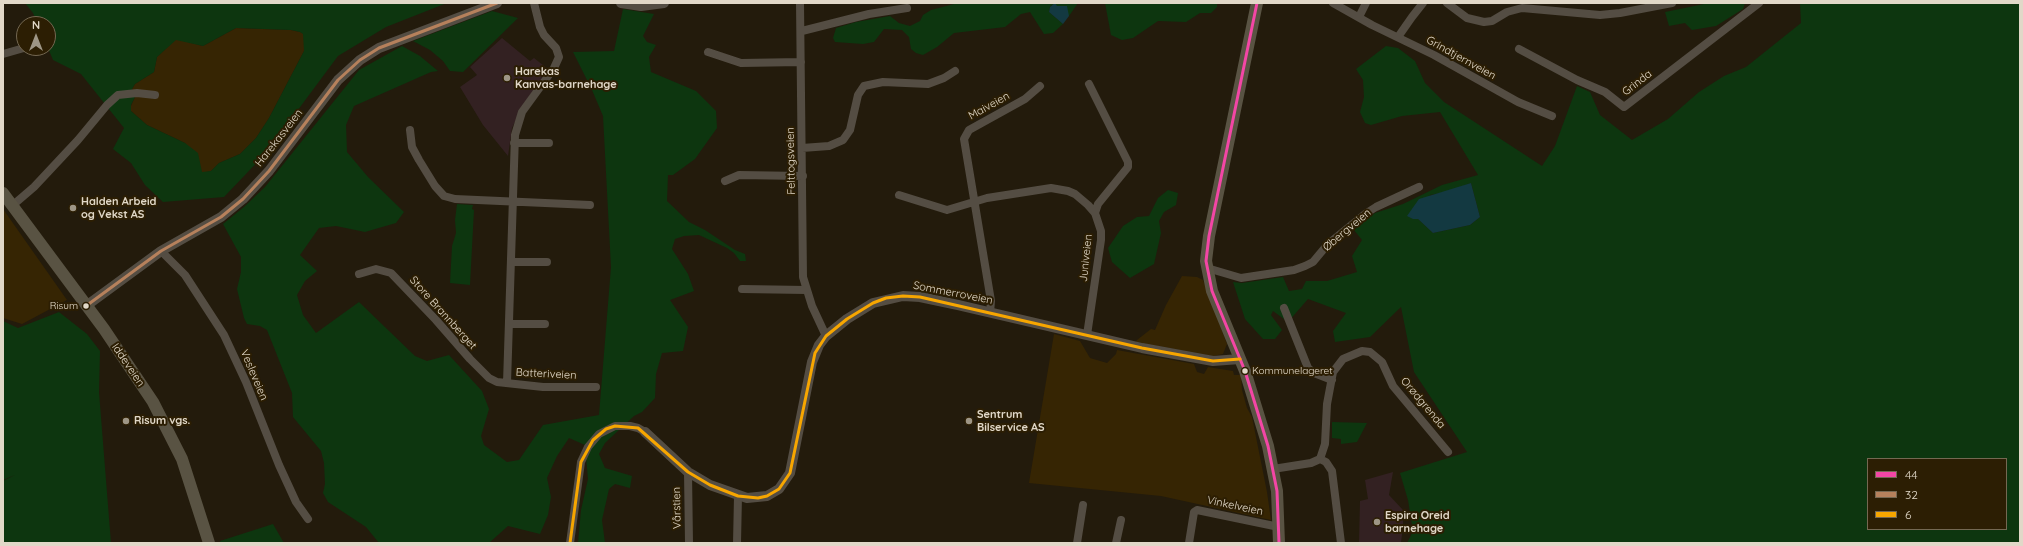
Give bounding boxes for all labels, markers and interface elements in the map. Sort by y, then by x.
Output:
north arrow [16,16,56,56]
text: N [32,18,40,32]
street label: Grindtjernveien [1424,33,1498,83]
place label: Harekas Kanvas-barnehage [515,65,617,91]
street label: Grinda [1620,67,1654,99]
marker: Harekas Kanvas-barnehage [502,73,512,83]
street label: Maiveien [966,89,1012,123]
street label: Harekasveien [252,107,306,169]
street label: Felttogsveien [784,127,798,195]
place label: Halden Arbeid og Vekst AS [81,195,156,221]
marker: Halden Arbeid og Vekst AS [68,203,78,213]
street label: Øbergveien [1320,206,1374,254]
street label: Juniveien [1077,233,1095,283]
street label: Store Brannberget [407,274,479,352]
street label: Sommerroveien [912,279,994,307]
place label: Risum [50,300,78,312]
marker: Risum [81,301,91,311]
street label: Iddeveien [109,341,147,389]
street label: Vesleveien [237,348,271,402]
place label: Kommunelageret [1252,365,1333,377]
street label: Batteriveien [515,366,577,382]
marker: Kommunelageret [1240,366,1250,376]
street label: Orødgrenda [1398,375,1448,431]
place label: Sentrum Bilservice AS [977,408,1045,434]
place label: Risum vgs. [134,414,190,428]
marker: Risum vgs. [121,416,131,426]
marker: Sentrum Bilservice AS [964,416,974,426]
legend [1867,458,2007,530]
text: 44 [1905,467,1918,482]
street label: Vårstien [670,487,684,529]
text: 32 [1905,487,1918,502]
street label: Vinkelveien [1206,494,1264,518]
text: 6 [1905,507,1911,522]
place label: Espira Oreid barnehage [1385,509,1450,535]
marker: Espira Oreid barnehage [1372,517,1382,527]

